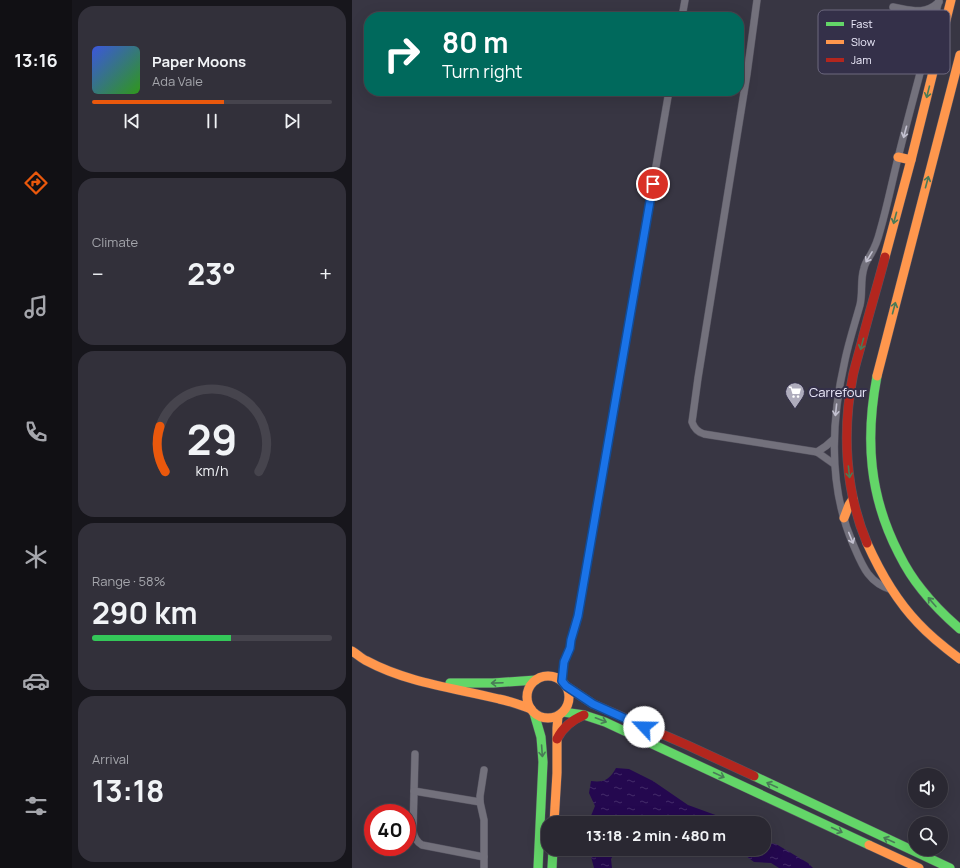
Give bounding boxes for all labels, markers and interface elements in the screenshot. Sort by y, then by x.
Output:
legend [818,10,950,74]
text: Fast [851,16,873,31]
text: 80 m [442,23,508,61]
icon: right [376,28,428,80]
text: Slow [851,34,876,49]
text: 13:16 [14,48,58,72]
text: Paper Moons [152,51,246,72]
text: Jam [851,52,872,67]
text: Turn right [442,59,523,83]
text: Ada Vale [152,72,203,90]
one-way arrow [923,85,931,98]
icon: previous [121,110,143,132]
icon: pause [201,110,223,132]
icon: next [281,110,303,132]
one-way arrow [900,126,908,139]
pin [636,167,670,201]
icon: directions [22,169,50,197]
icon: arrive [642,173,664,195]
one-way arrow [924,176,931,189]
one-way arrow [891,211,898,224]
text: Climate [92,233,138,251]
one-way arrow [865,251,873,263]
text: 23° [187,253,236,294]
text: − [92,259,104,289]
text: + [319,259,332,289]
icon: music [22,293,50,321]
one-way arrow [891,302,899,315]
one-way arrow [857,337,865,350]
supermarket icon: Carrefour [784,381,806,409]
place label: Carrefour [809,383,867,401]
one-way arrow [832,403,840,416]
text: 29 [187,411,237,467]
icon: phone [22,418,50,446]
text: km/h [195,461,229,480]
one-way arrow [845,465,852,478]
one-way arrow [847,532,855,544]
icon: climate [22,543,50,571]
text: Range · 58% [92,572,165,590]
text: 290 km [92,592,197,633]
one-way arrow [927,597,937,607]
icon: car [22,667,50,695]
one-way arrow [491,680,504,687]
position arrow [623,706,665,748]
one-way arrow [594,717,606,725]
one-way arrow [539,744,546,757]
text: Arrival [92,750,129,768]
map controls [908,768,948,856]
button: sound [908,768,948,808]
text: 13:18 [92,770,164,811]
one-way arrow [712,772,724,779]
one-way arrow [766,781,778,788]
icon: filters [22,792,50,820]
speed limit sign: 40 [364,804,416,856]
button: search [908,816,948,856]
text: 13:18 · 2 min · 480 m [586,825,726,846]
one-way arrow [830,827,842,834]
one-way arrow [884,836,896,843]

